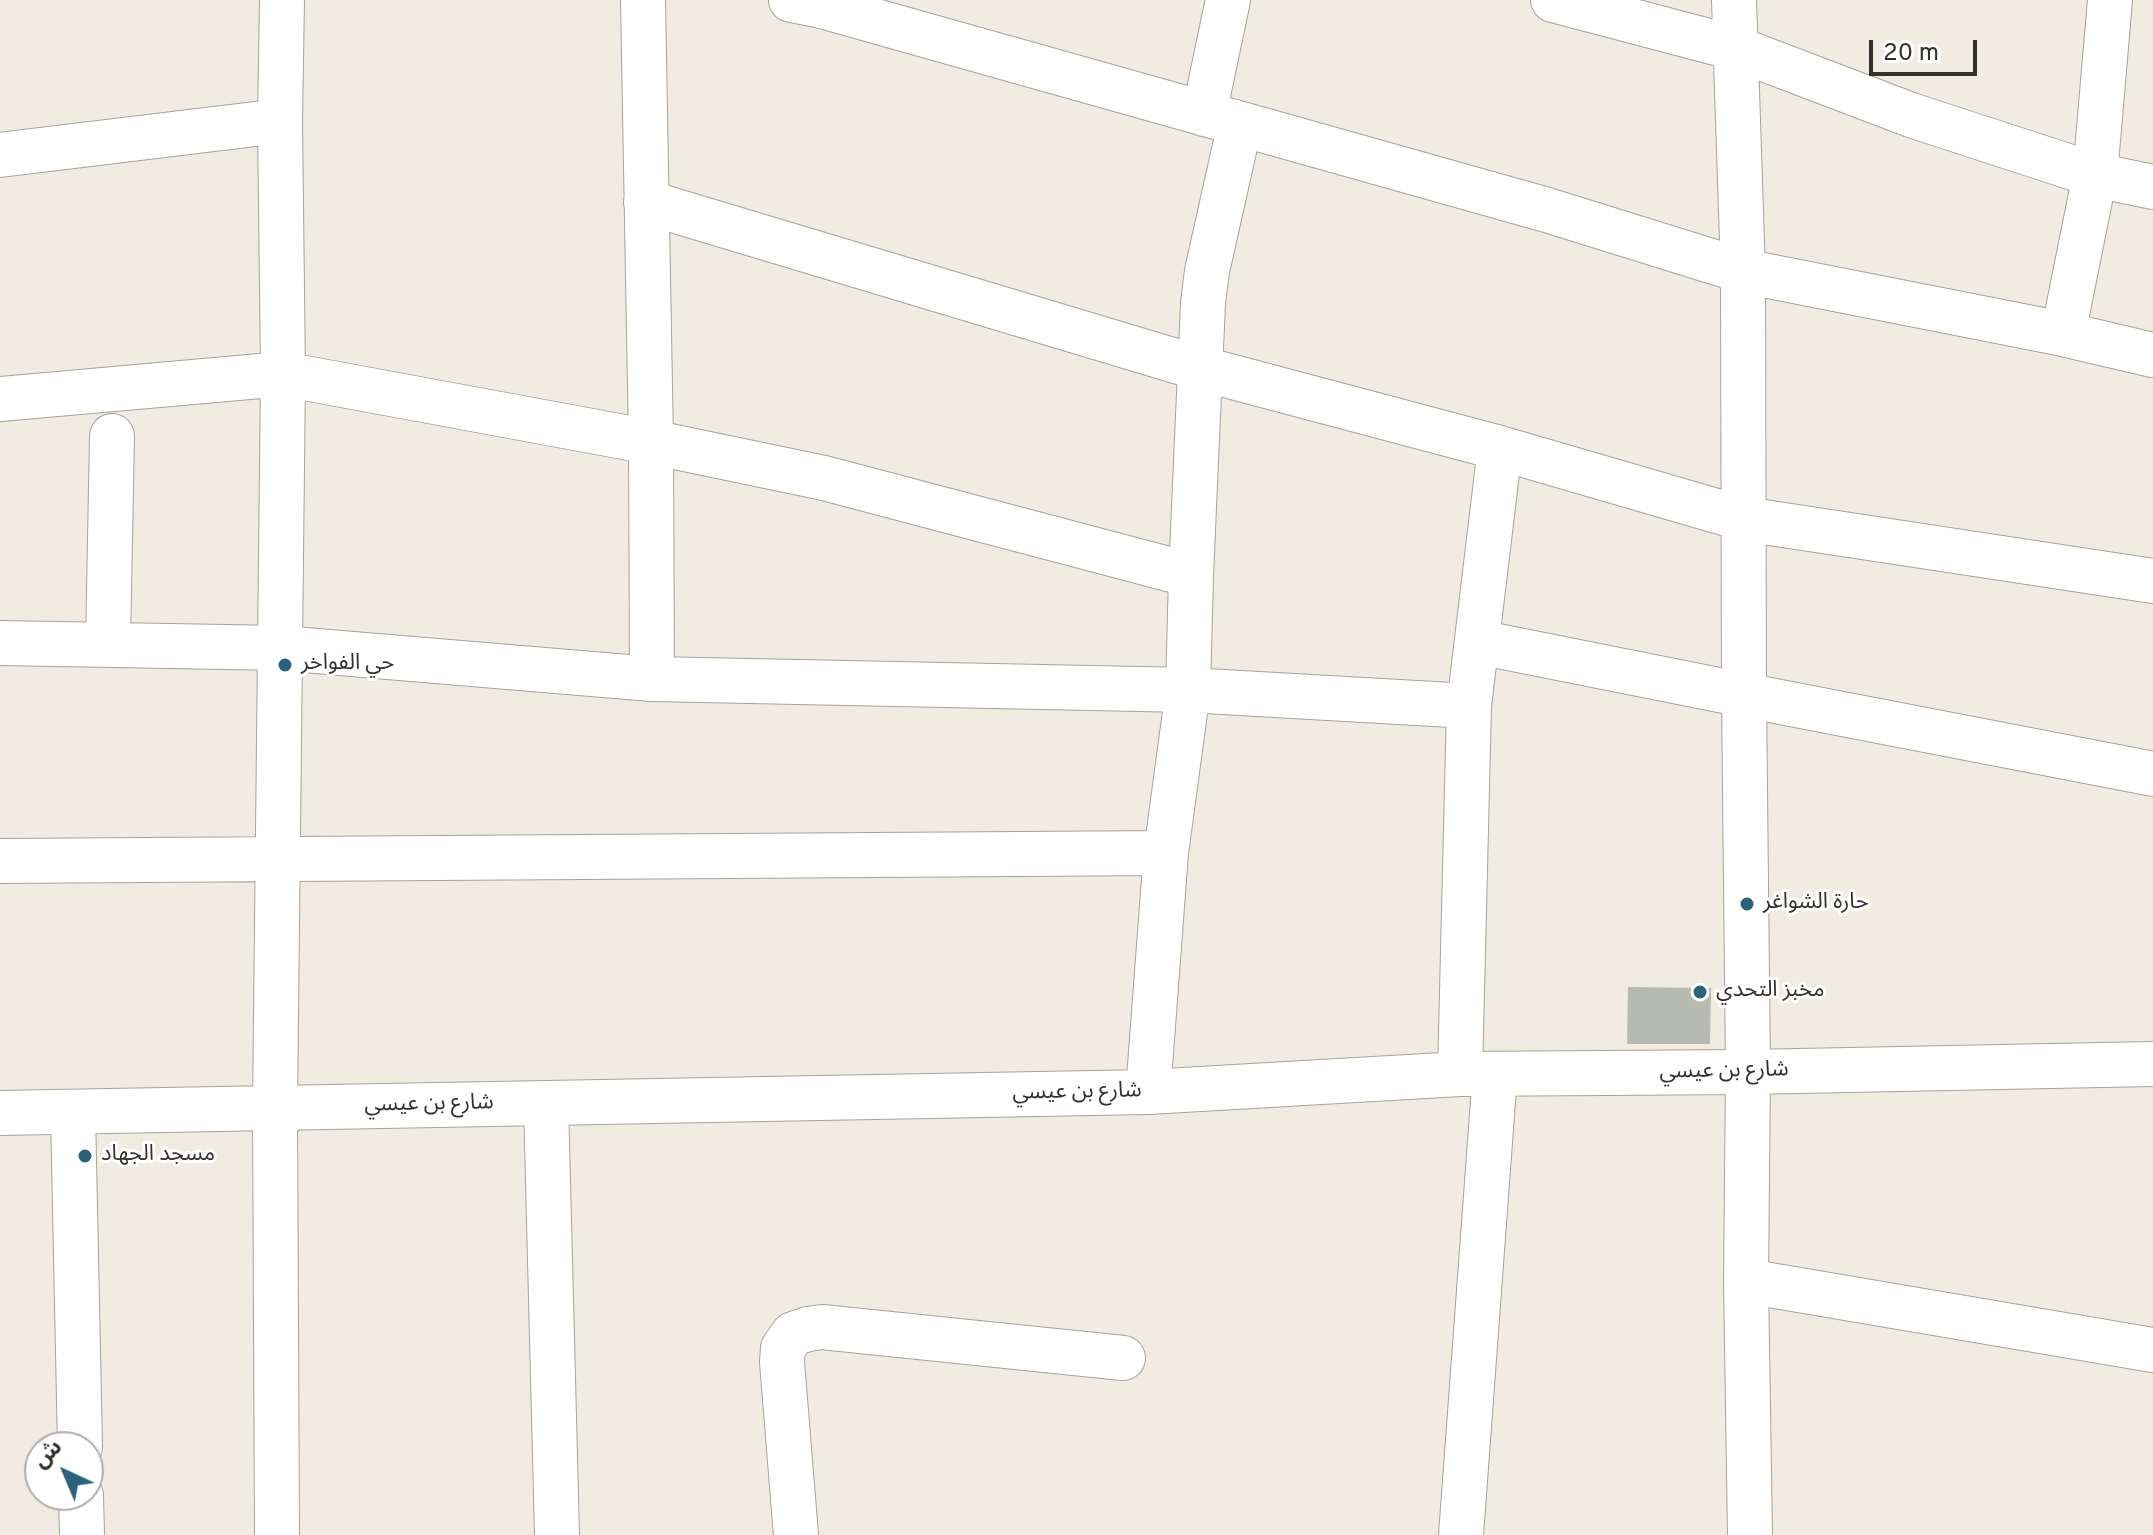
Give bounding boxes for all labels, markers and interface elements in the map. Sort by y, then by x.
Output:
scale bar [1873,24,1981,74]
text: 20 m [1883,39,1939,69]
place label: حي الفواخر [301,652,394,678]
marker: حي الفواخر [276,656,294,674]
place label: حارة الشواغر [1763,891,1869,917]
marker: حارة الشواغر [1738,895,1756,913]
place label: مخبز التحدي [1716,979,1825,1005]
marker: مخبز التحدي [1691,983,1709,1001]
street label: شارع بن عيسي [1659,1058,1789,1086]
street label: شارع بن عيسي [1012,1079,1142,1107]
street label: شارع بن عيسي [364,1091,494,1119]
place label: مسجد الجهاد [101,1143,215,1169]
marker: مسجد الجهاد [76,1147,94,1165]
north arrow [24,1431,104,1511]
text: ش [28,1435,69,1475]

